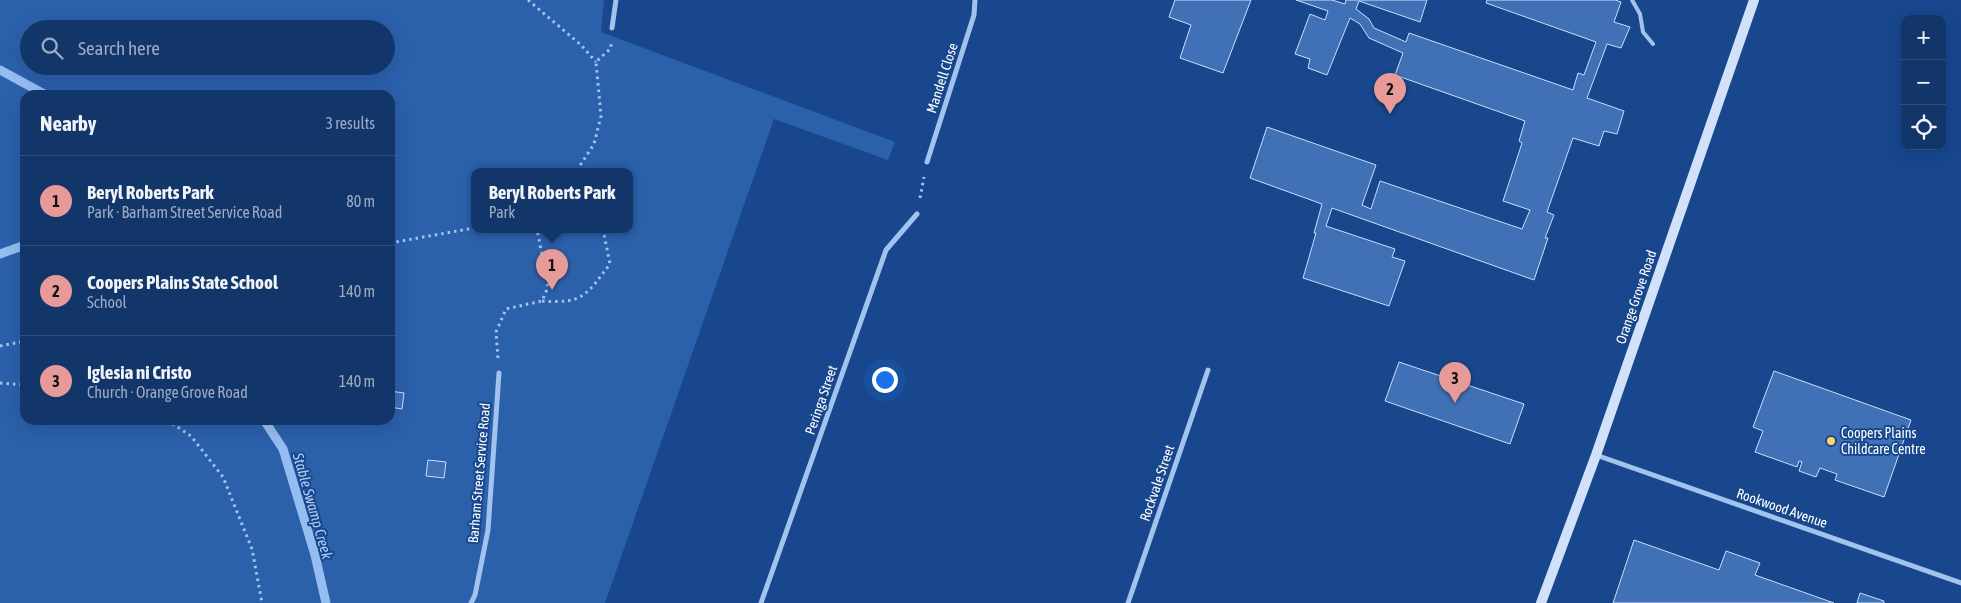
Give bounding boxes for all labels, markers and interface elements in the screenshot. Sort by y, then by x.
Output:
map controls [1901,15,1946,150]
button: + [1901,15,1946,60]
search box [20,20,395,75]
icon: search [38,34,66,62]
text: Search here [78,37,160,59]
street label: Mandell Close [923,41,961,115]
button: − [1901,60,1946,105]
pin: 2 [1374,73,1406,114]
button: locate [1901,105,1946,150]
text: Nearby [40,111,96,135]
text: 3 results [325,114,375,132]
popup [471,168,633,233]
text: Beryl Roberts Park [87,181,214,203]
text: Beryl Roberts Park [489,181,615,203]
text: 1 [52,192,60,210]
text: 80 m [346,192,375,210]
text: Park · Barham Street Service Road [87,203,282,221]
text: Park [489,203,515,221]
street label: Orange Grove Road [1612,248,1660,346]
pin: 1 [536,249,568,290]
text: Coopers Plains State School [87,271,278,293]
text: 2 [52,282,60,300]
text: 140 m [339,282,375,300]
text: School [87,293,127,311]
text: Iglesia ni Cristo [87,361,192,383]
pin: 3 [1439,362,1471,403]
street label: Peringa Street [802,363,840,437]
your location [872,367,898,393]
text: 3 [52,372,60,390]
text: 140 m [339,372,375,390]
text: Church · Orange Grove Road [87,383,248,401]
street label: Barham Street Service Road [465,402,493,544]
place label: Coopers Plains Childcare Centre [1841,425,1926,457]
marker: Coopers Plains Childcare Centre [1825,435,1837,447]
street label: Rockvale Street [1136,443,1178,523]
water label: Stable Swamp Creek [289,450,336,561]
street label: Rookwood Avenue [1734,485,1830,531]

